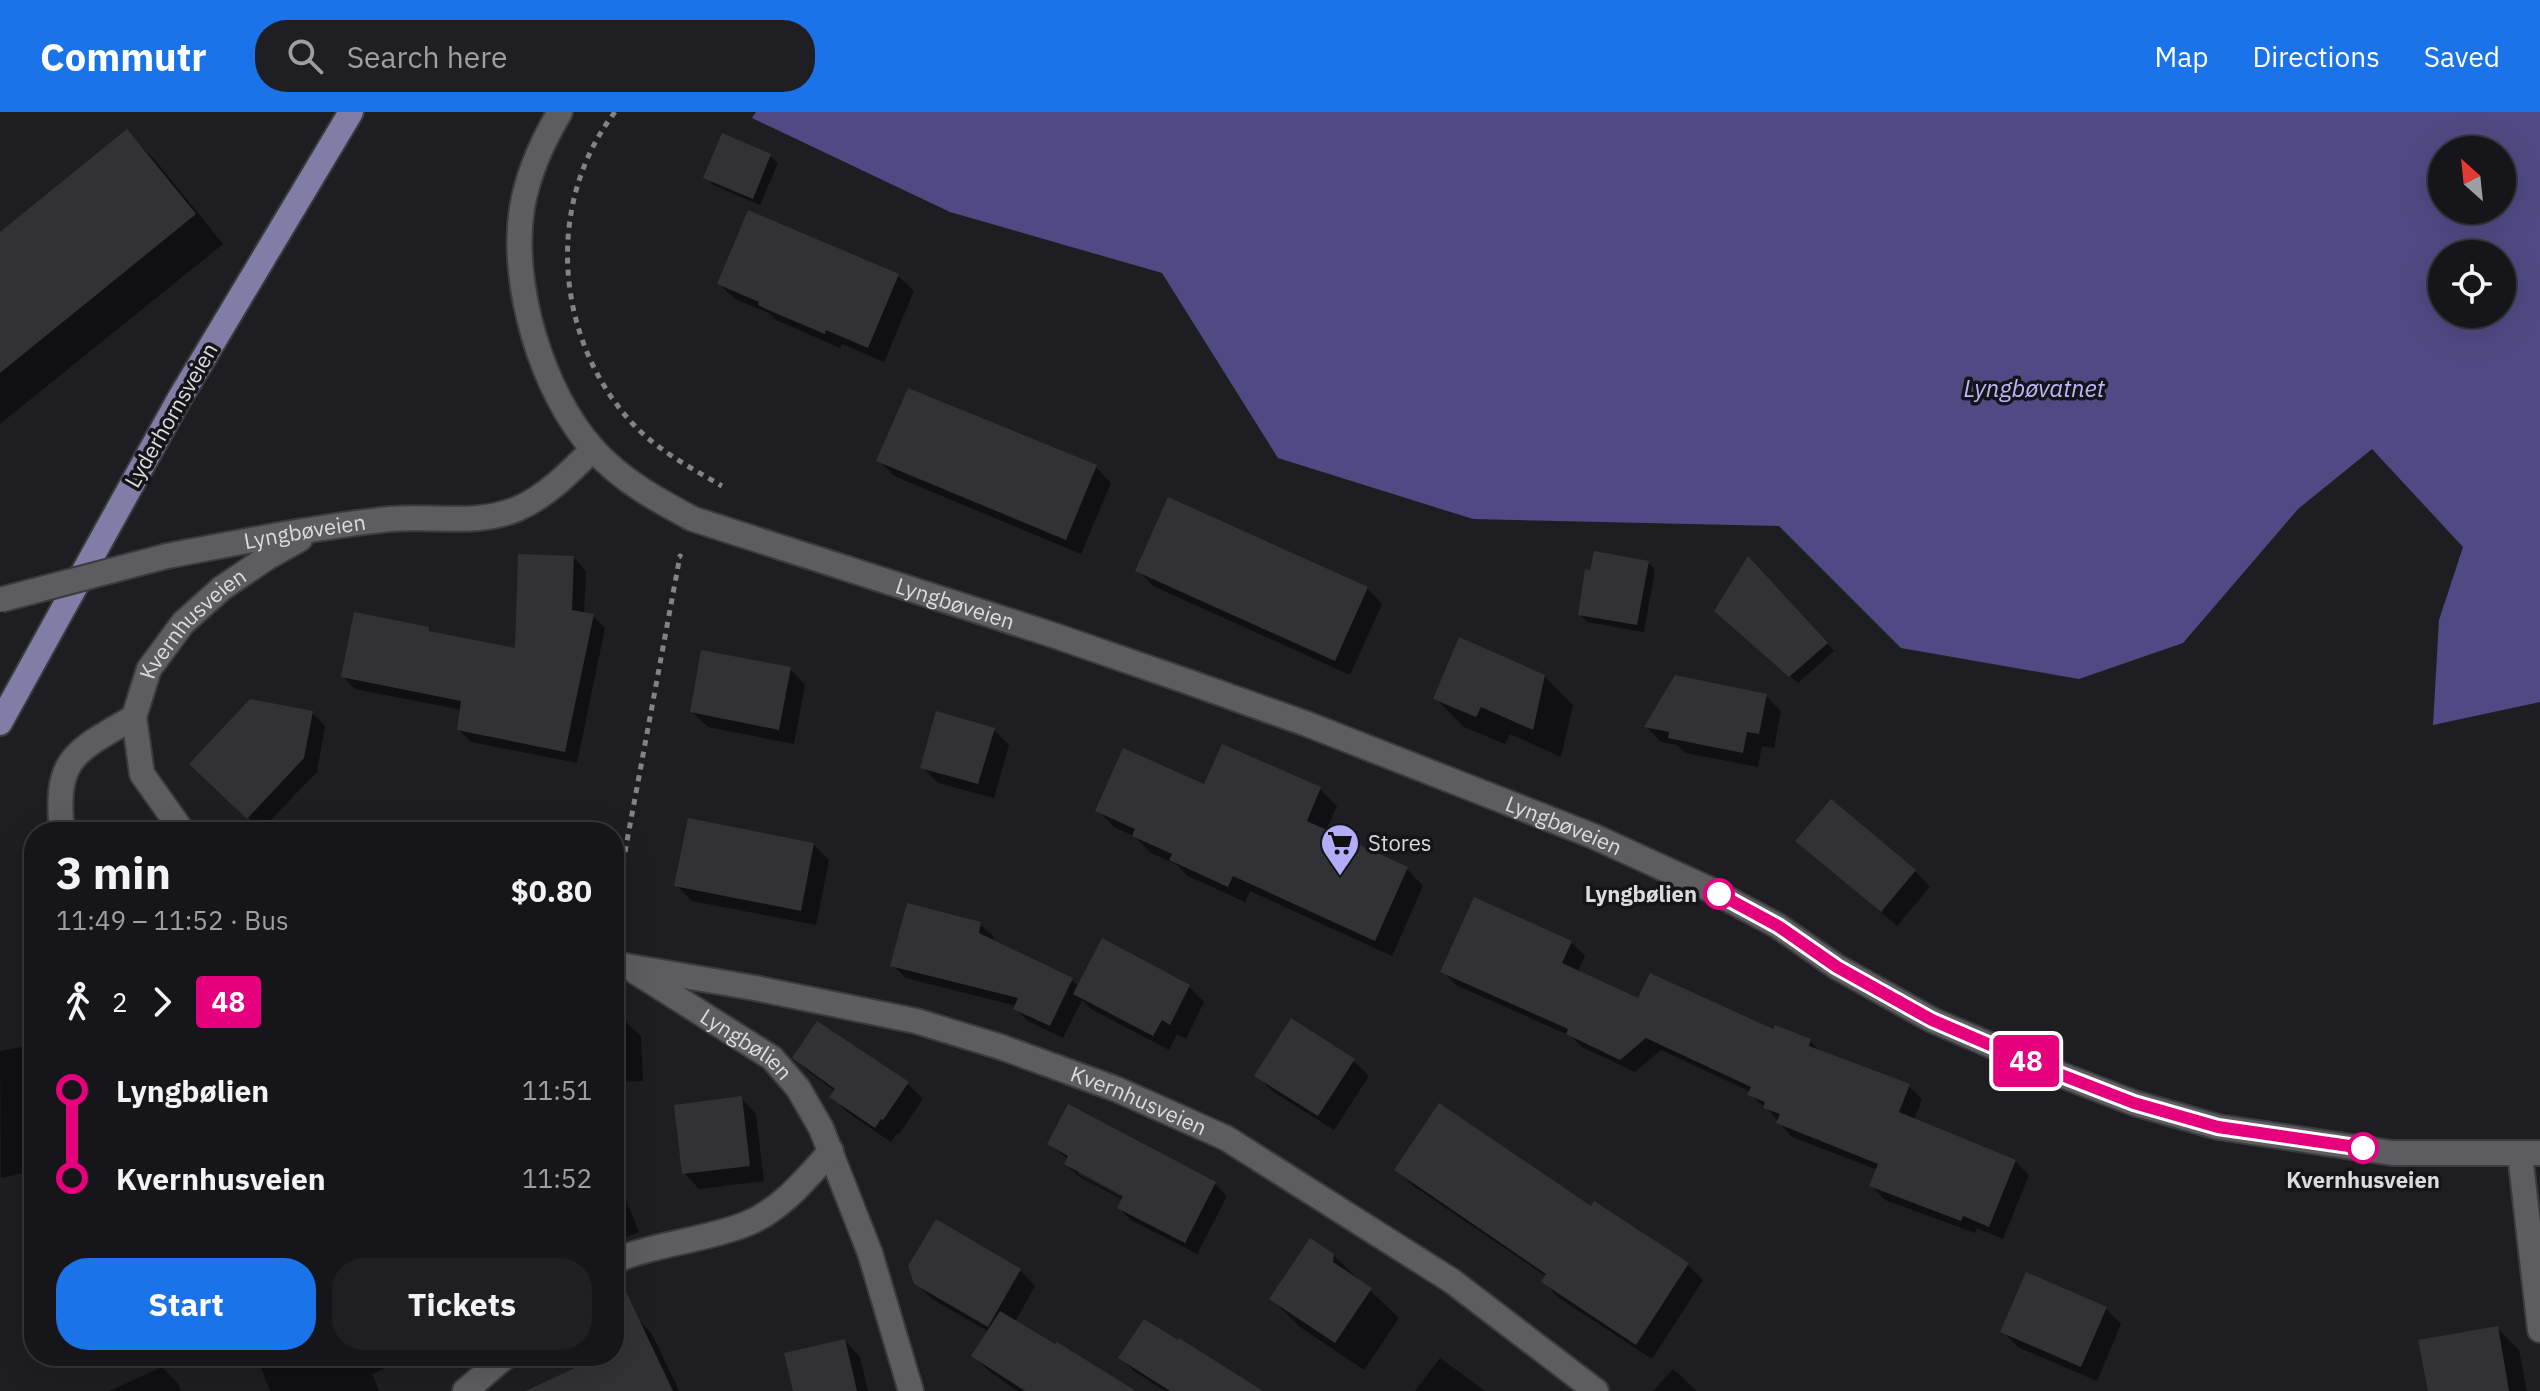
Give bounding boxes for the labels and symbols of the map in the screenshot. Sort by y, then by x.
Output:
north arrow [2428,136,2516,224]
street label: Lyderhornsveien [117,337,224,492]
water label: Lyngbøvatnet [1963,372,2106,404]
street label: Lyngbøveien [241,507,367,555]
street label: Kvernhusveien [132,561,252,682]
street label: Lyngbøveien [892,570,1018,636]
street label: Lyngbøveien [1502,788,1627,861]
supermarket icon: Stores [1319,822,1361,877]
place label: Stores [1368,828,1432,857]
place label: Lyngbølien [1585,879,1697,908]
marker: Lyngbølien [1704,879,1734,909]
street label: Lyngbølien [695,1001,799,1086]
line badge: 48 [1990,1035,2062,1087]
street label: Kvernhusveien [1067,1059,1212,1142]
marker: Kvernhusveien [2348,1133,2378,1163]
place label: Kvernhusveien [2286,1165,2440,1194]

